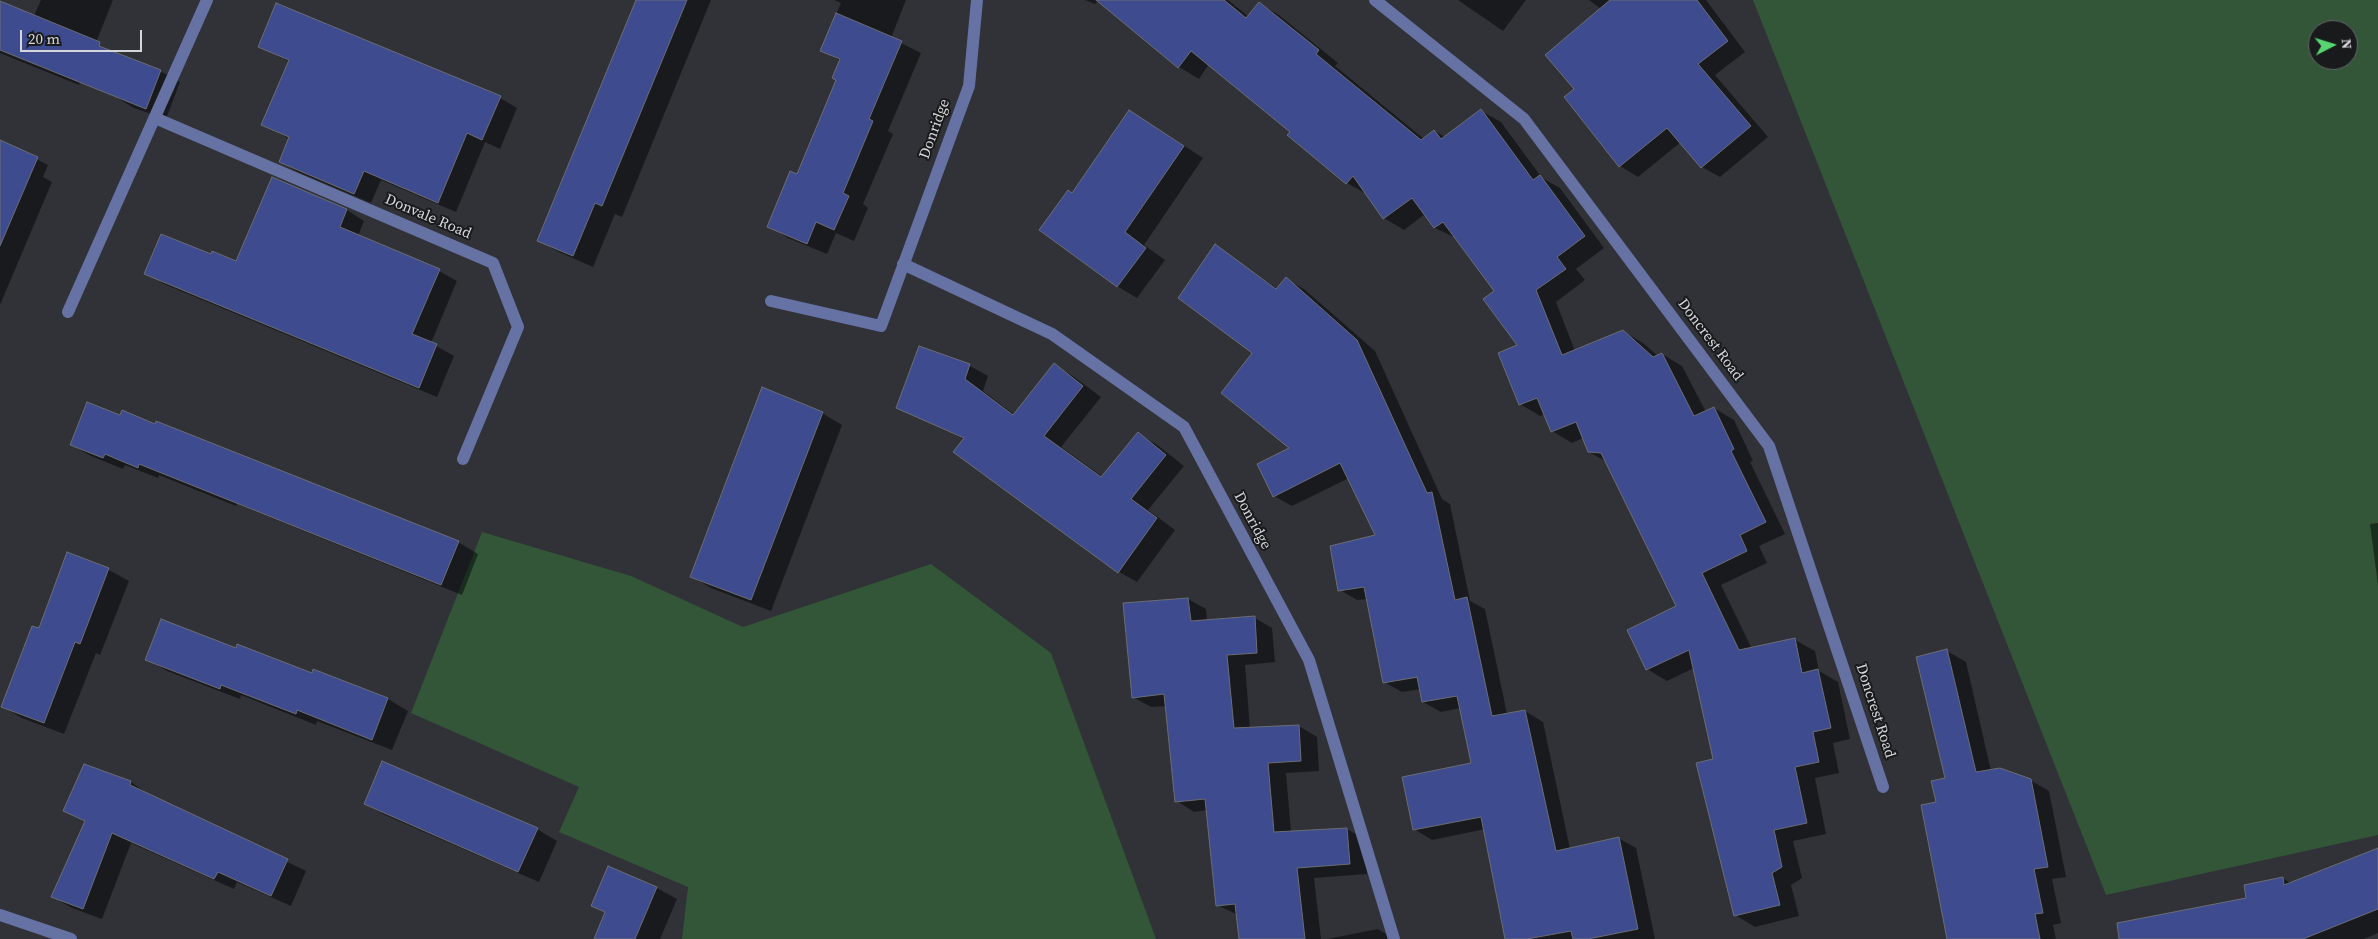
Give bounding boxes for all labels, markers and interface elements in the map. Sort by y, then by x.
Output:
scale bar [22,20,145,52]
north arrow [2308,20,2358,70]
text: 20 m [28,28,60,49]
text: N [2337,38,2357,50]
street label: Donridge [916,97,954,161]
street label: Donvale Road [382,191,474,243]
street label: Doncrest Road [1673,295,1747,385]
street label: Donridge [1229,489,1275,553]
street label: Doncrest Road [1851,662,1899,760]

